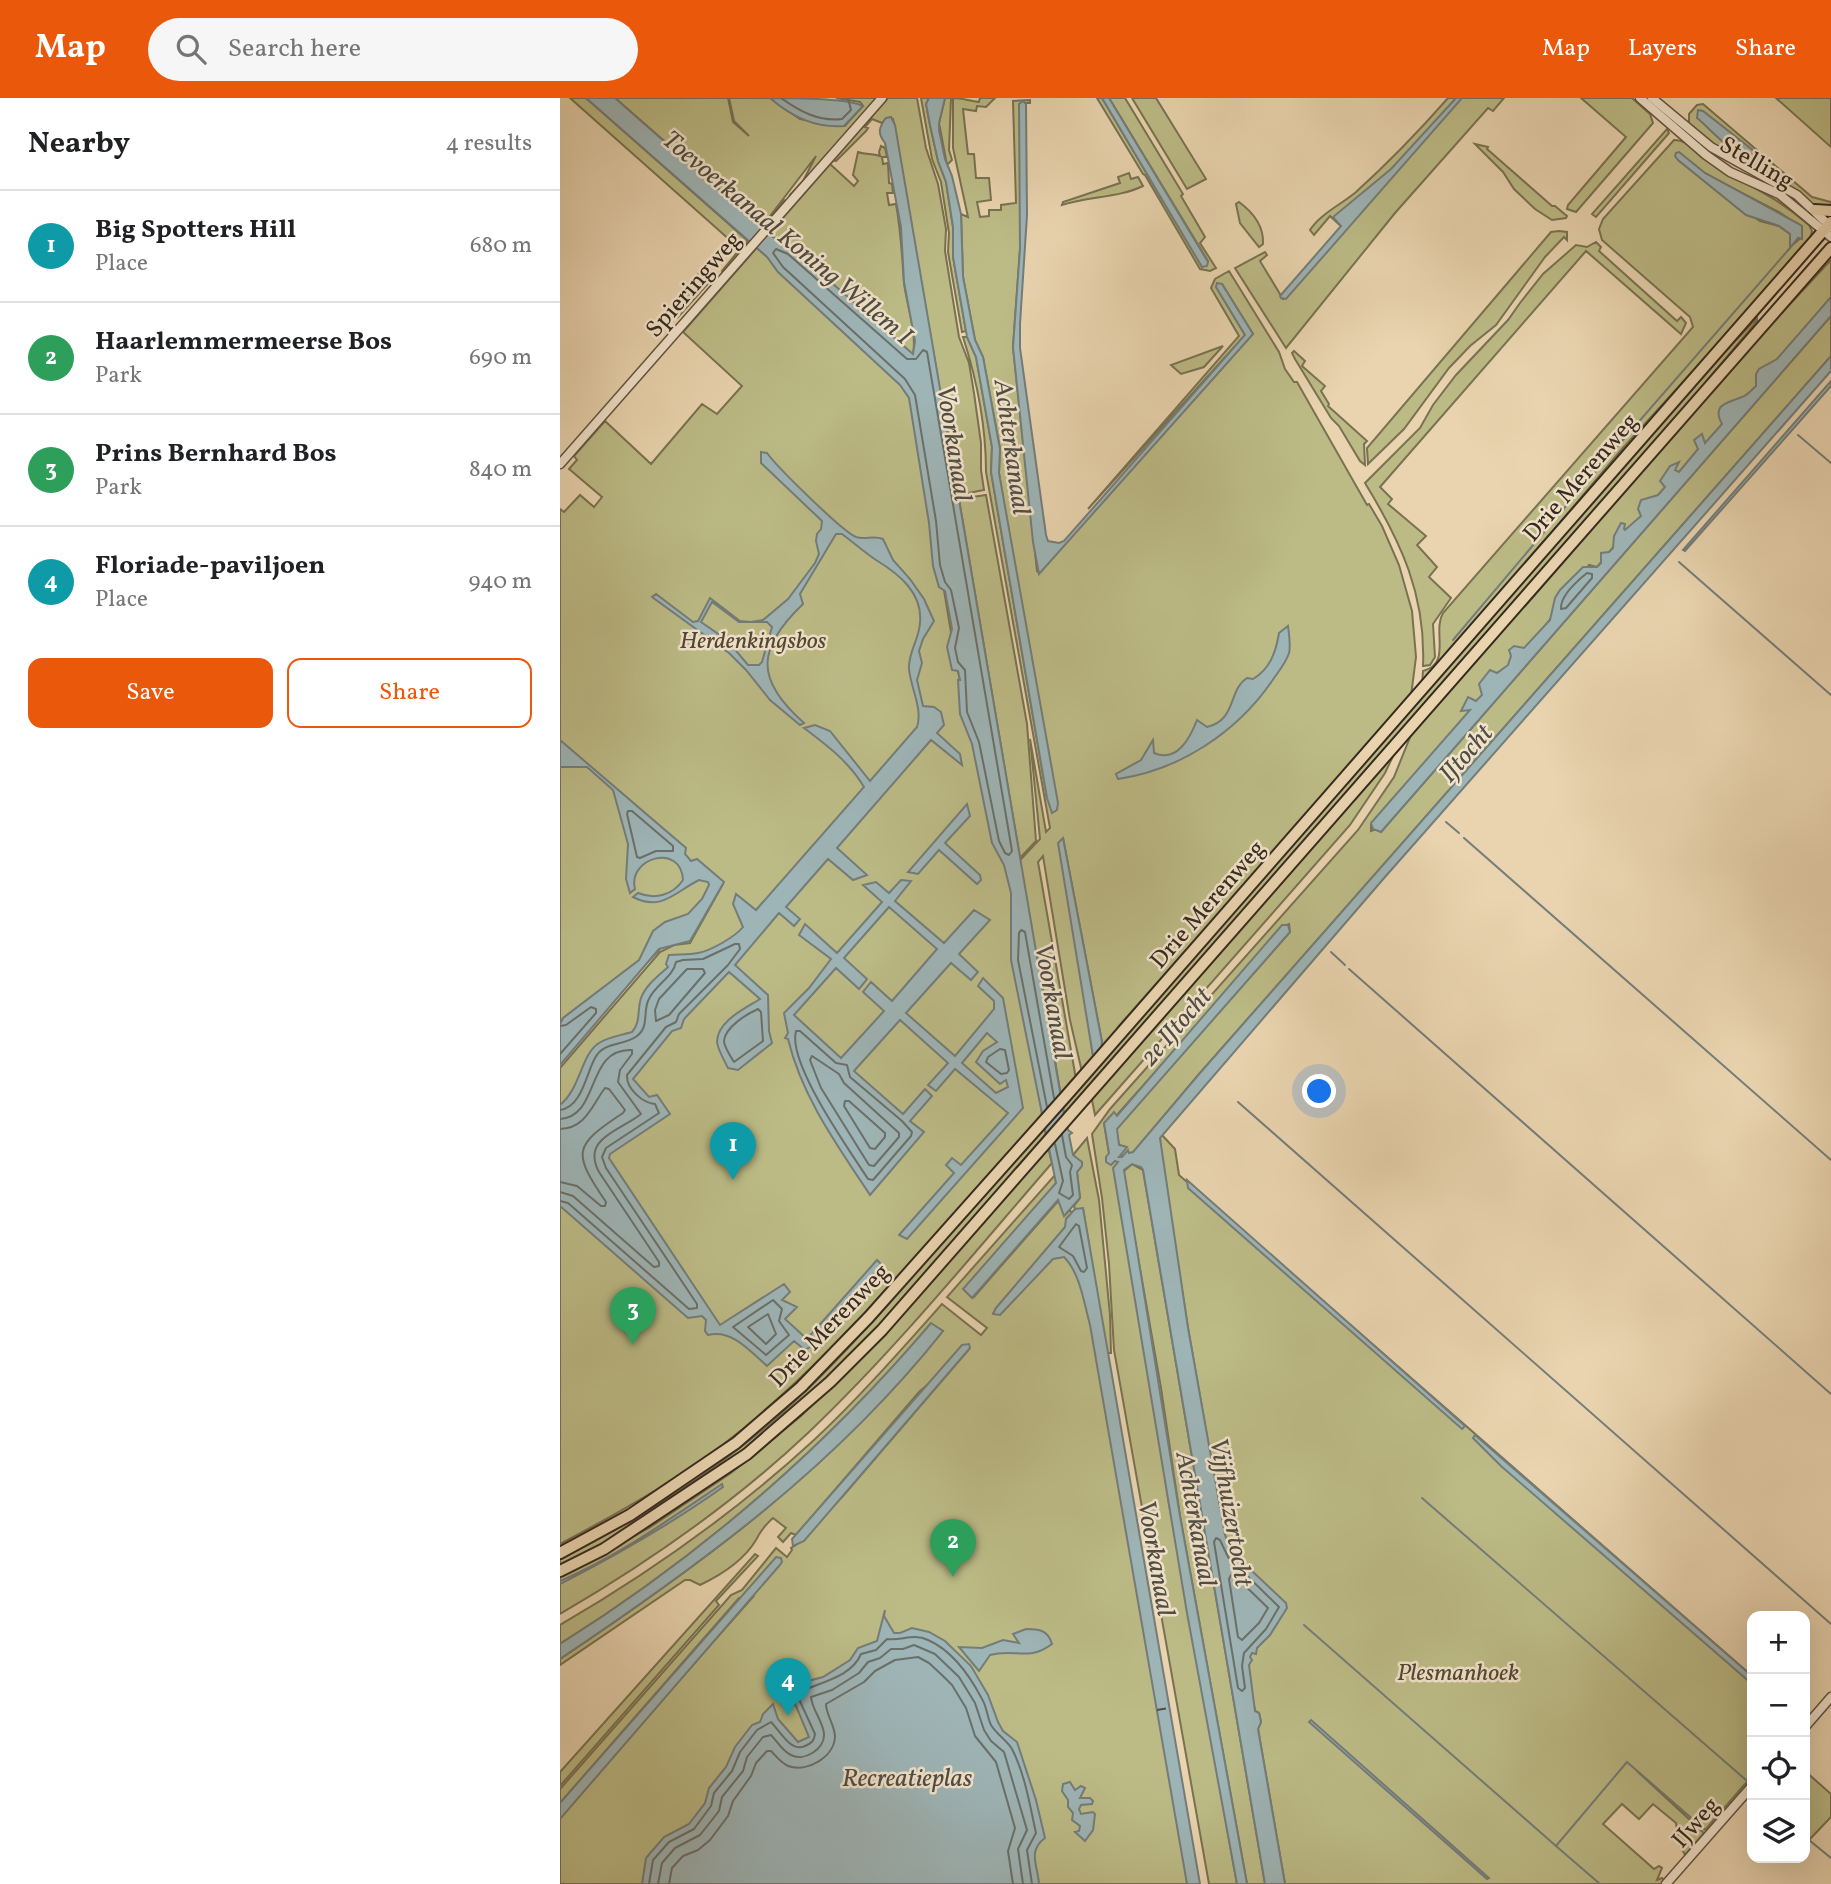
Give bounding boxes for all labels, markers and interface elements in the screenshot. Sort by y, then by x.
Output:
search box [148,18,638,81]
text: Map [35,26,106,72]
icon: search [172,30,210,68]
text: Search here [228,31,361,67]
text: Map [1542,32,1590,66]
text: Layers [1628,32,1697,66]
text: Share [1735,32,1796,66]
text: Nearby [28,123,130,165]
water label: Toevoerkanaal Koning Willem I [654,123,920,355]
text: 4 results [446,128,532,160]
street label: Stelling [1712,129,1800,199]
text: Big Spotters Hill [95,212,296,248]
street label: Spieringweg [639,225,750,346]
text: 1 [46,230,56,262]
text: 680 m [470,230,532,262]
text: Place [95,248,148,280]
text: Haarlemmermeerse Bos [95,324,392,360]
text: 2 [45,342,57,374]
text: 690 m [469,342,532,374]
text: Park [95,360,142,392]
water label: Achterkanaal [984,376,1038,518]
water label: Voorkanaal [926,382,980,505]
street label: Drie Merenweg [1516,406,1647,550]
text: Prins Bernhard Bos [95,436,337,472]
text: 3 [45,454,57,486]
text: 840 m [469,454,532,486]
text: Park [95,472,142,504]
text: Floriade-paviljoen [95,548,325,584]
text: 4 [44,566,58,598]
text: 940 m [469,566,532,598]
text: Place [95,584,148,616]
park label: Herdenkingsbos [680,625,827,659]
button: Save [28,658,273,728]
button: Share [287,658,532,728]
water label: IJtocht [1431,717,1502,791]
street label: Drie Merenweg [1143,833,1274,977]
water label: Voorkanaal [1024,940,1080,1063]
water label: 2e IJtocht [1132,980,1221,1074]
your location [1302,1074,1336,1108]
pin: 1 [710,1122,756,1180]
street label: Drie Merenweg [762,1257,899,1396]
pin: 3 [610,1287,656,1345]
water label: Vijfhuizertocht [1199,1435,1261,1590]
water label: Achterkanaal [1165,1448,1225,1590]
water label: Voorkanaal [1127,1497,1183,1620]
pin: 2 [930,1519,976,1577]
map controls [1747,1611,1810,1863]
button: + [1747,1611,1810,1674]
park label: Plesmanhoek [1397,1657,1519,1691]
pin: 4 [765,1658,811,1716]
button: − [1747,1674,1810,1737]
button: locate [1747,1737,1810,1800]
water label: Recreatieplas [842,1761,973,1797]
street label: IJweg [1665,1790,1728,1856]
button: layers [1747,1800,1810,1863]

